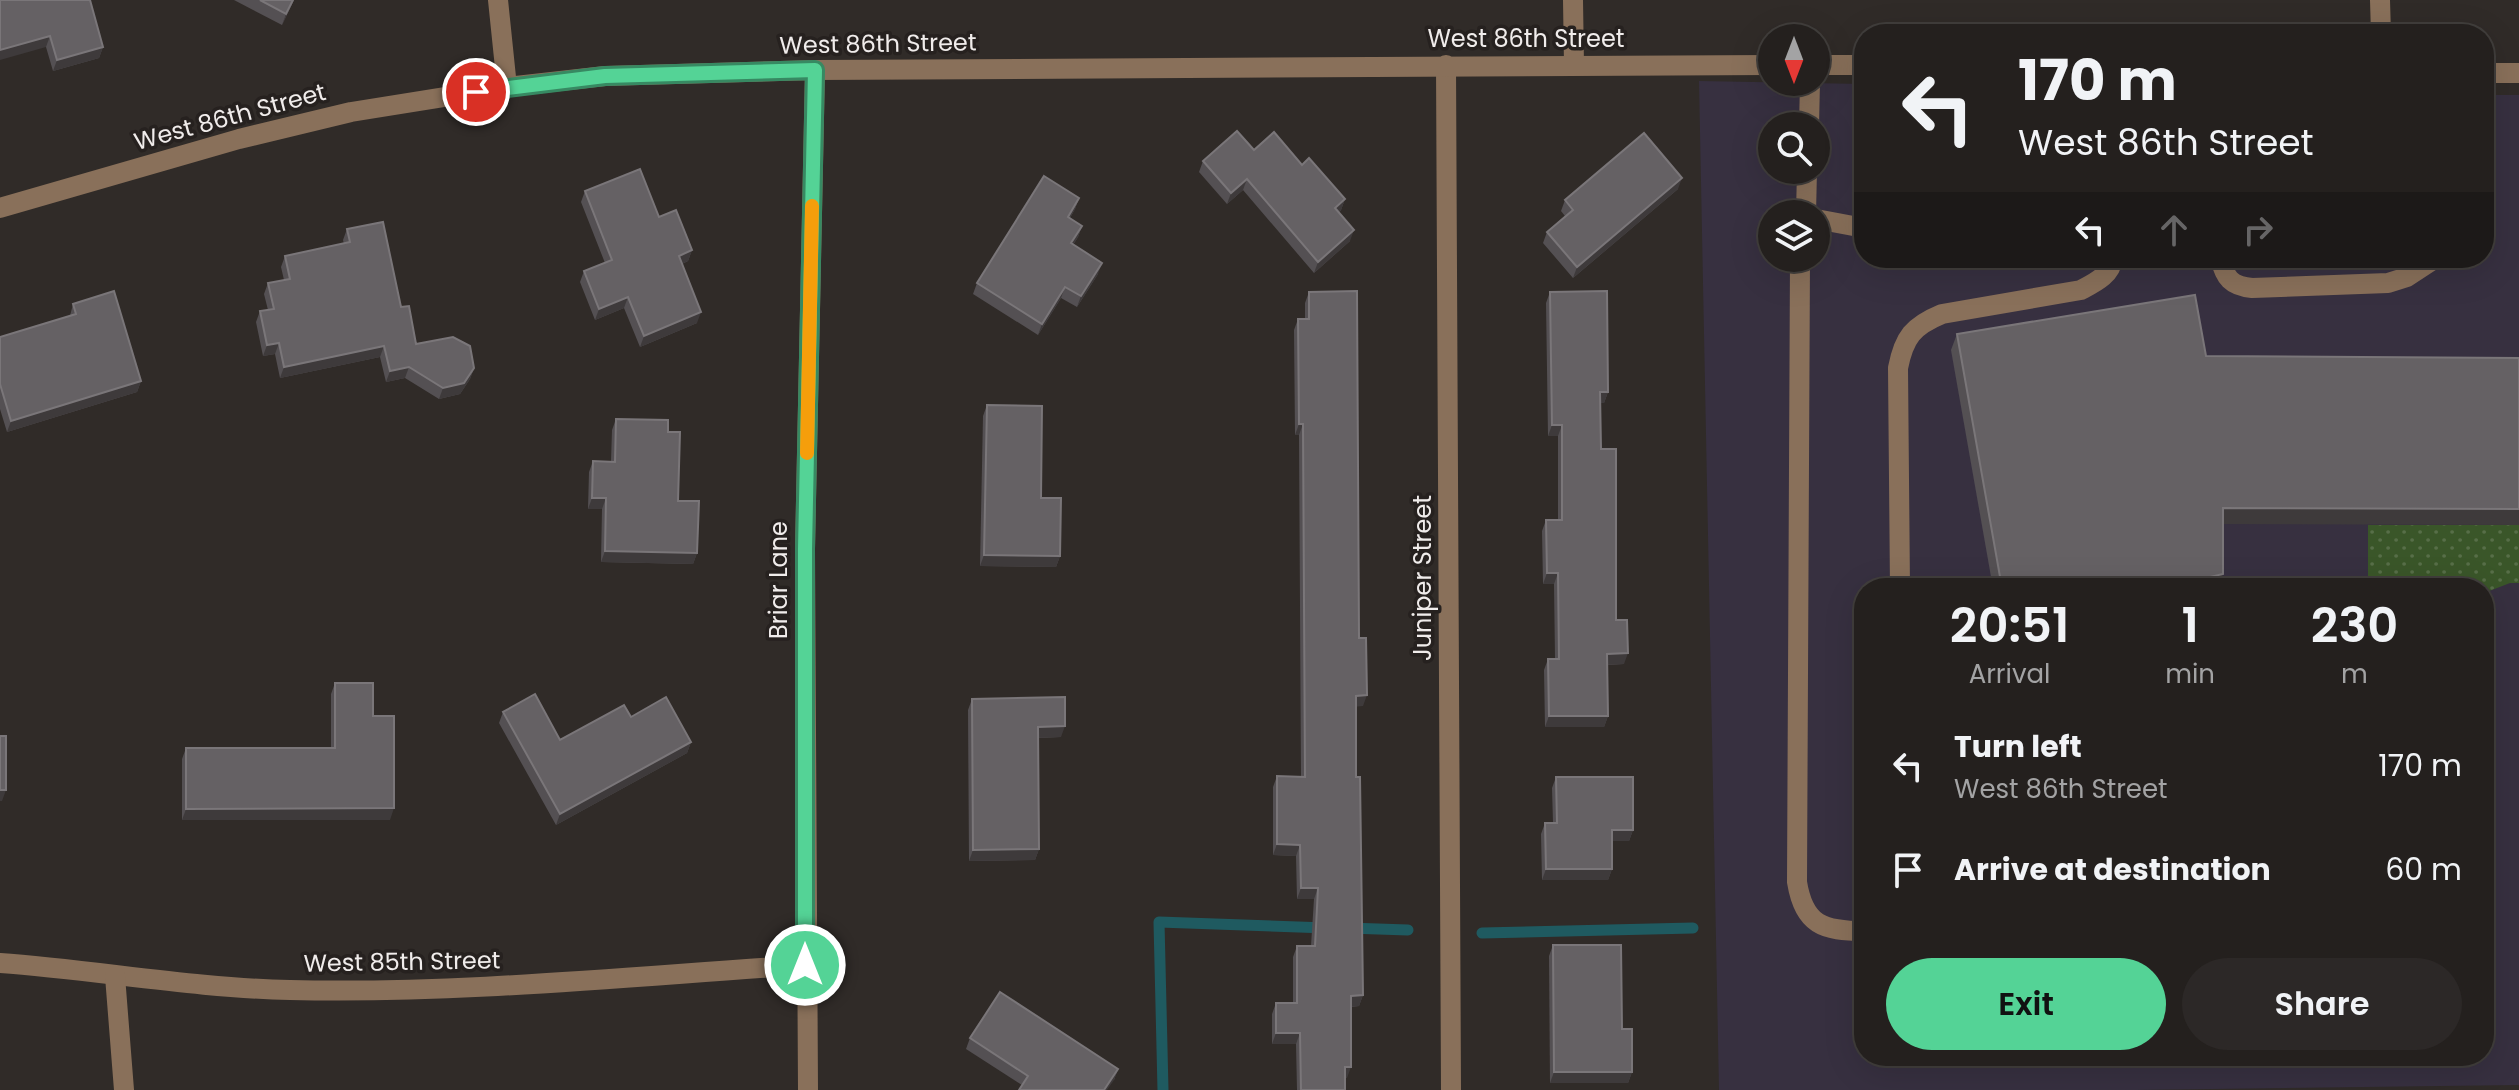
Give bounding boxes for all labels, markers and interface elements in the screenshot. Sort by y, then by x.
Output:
street label: West 86th Street [1427,22,1625,55]
north arrow [1758,24,1830,96]
map controls [1758,24,1830,272]
street label: West 86th Street [779,25,977,62]
text: 170 m [2018,41,2177,120]
icon: left [1886,56,1990,160]
pin [442,58,510,126]
icon: arrive [454,70,498,114]
street label: West 86th Street [130,75,329,158]
button: search [1758,112,1830,184]
text: West 86th Street [2018,117,2314,168]
button: layers [1758,200,1830,272]
icon: left [2068,208,2112,252]
icon: ahead [2152,208,2196,252]
icon: right [2236,208,2280,252]
street label: Juniper Street [1406,495,1439,661]
street label: Briar Lane [762,521,795,639]
text: 20:51 [1950,592,2069,659]
text: 1 [2181,592,2199,659]
text: 230 [2311,592,2398,659]
text: Arrival [1969,656,2051,692]
text: min [2165,656,2215,692]
text: m [2341,656,2368,692]
text: Turn left [1954,725,2082,768]
icon: left [1886,744,1930,788]
text: 170 m [2378,744,2462,787]
text: West 86th Street [1954,771,2168,807]
icon: arrive [1886,848,1930,892]
text: Arrive at destination [1954,848,2271,891]
text: 60 m [2385,848,2462,891]
position arrow [763,923,847,1007]
street label: West 85th Street [303,943,501,980]
button: Exit [1886,958,2166,1050]
button: Share [2182,958,2462,1050]

